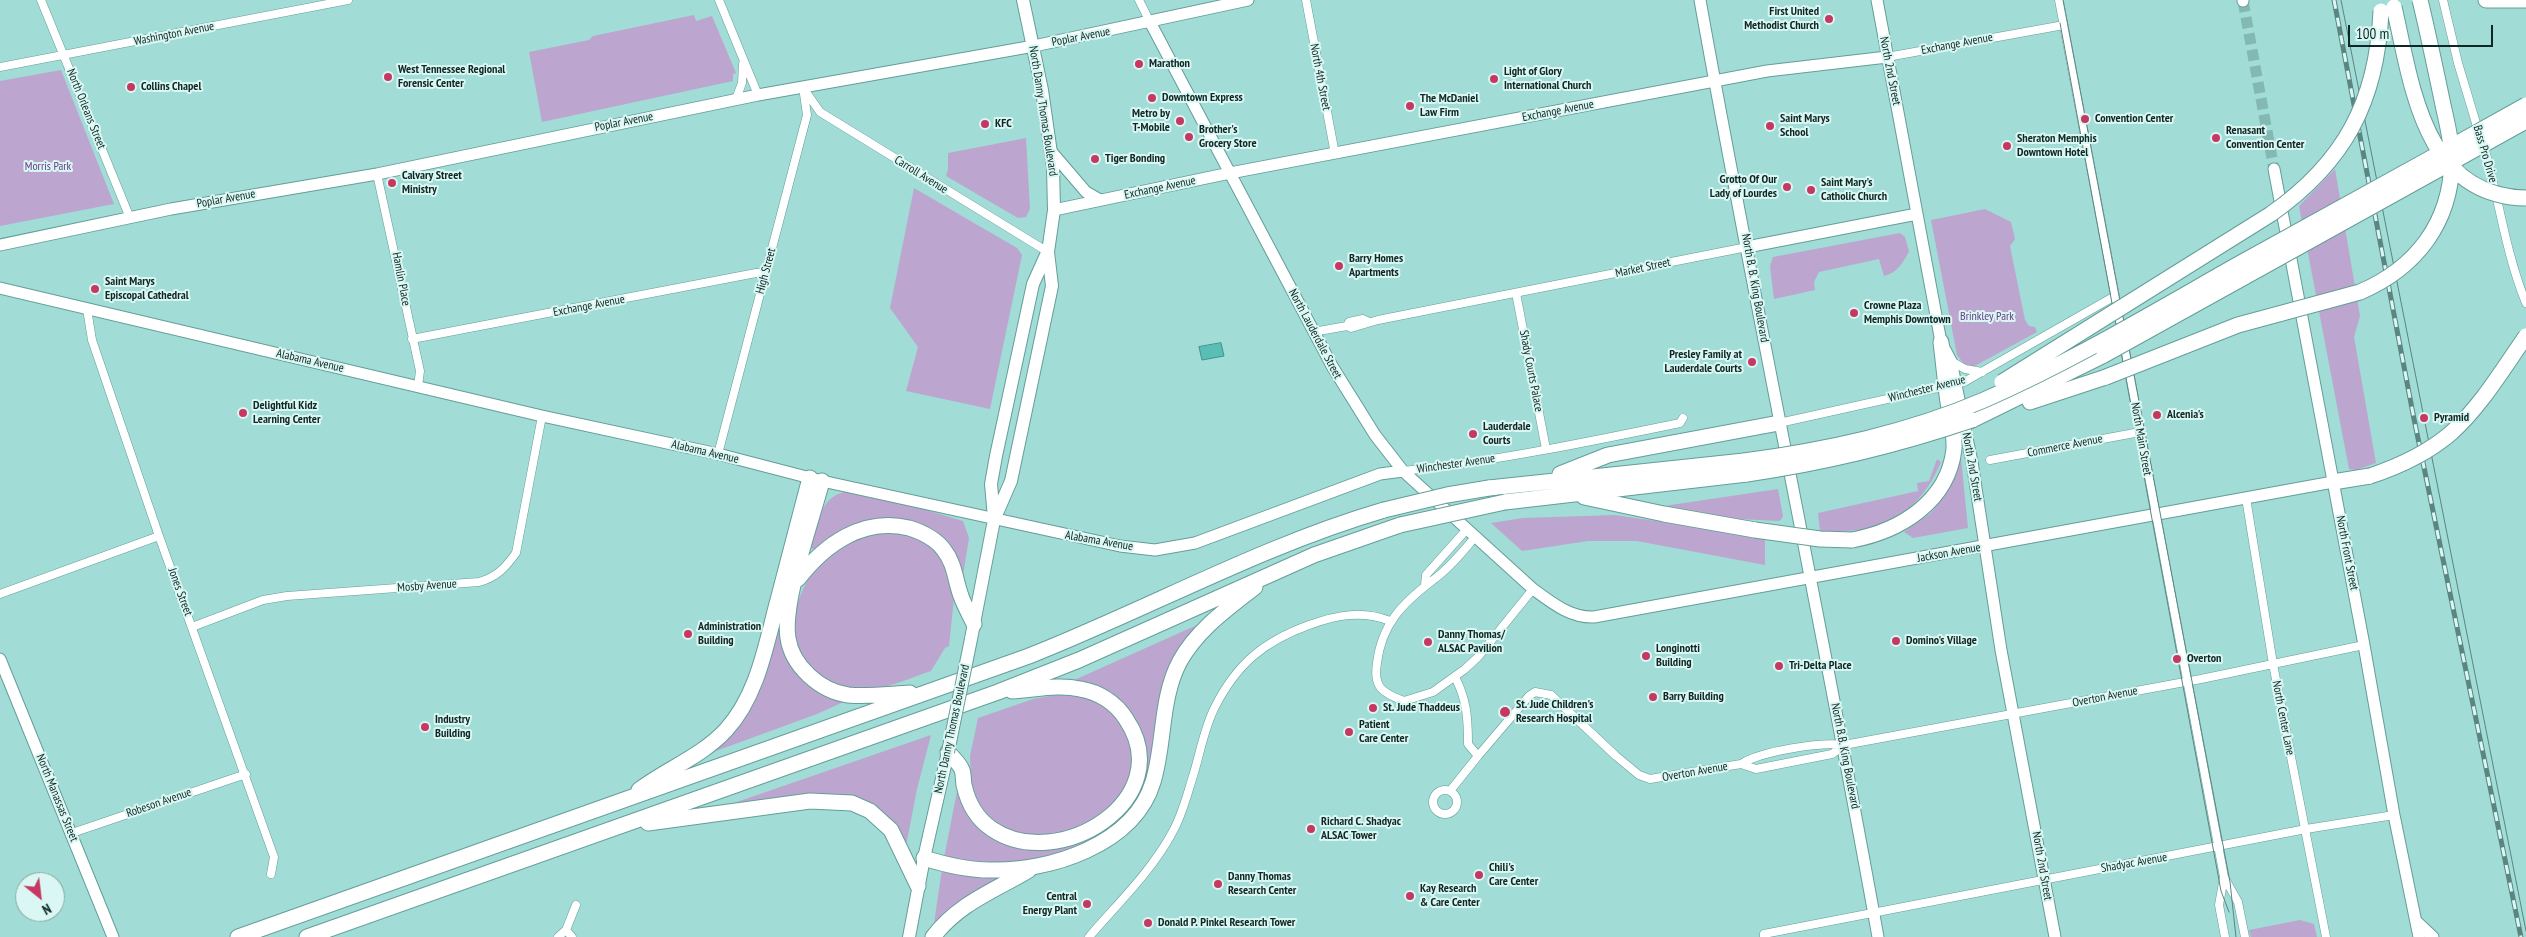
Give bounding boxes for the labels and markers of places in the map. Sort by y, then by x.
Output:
place label: First United Methodist Church [1744,5,1819,33]
marker: First United Methodist Church [1823,13,1835,25]
place label: Marathon [1149,57,1190,71]
marker: Marathon [1133,58,1145,70]
place label: West Tennessee Regional Forensic Center [398,63,505,91]
place label: Light of Glory International Church [1504,65,1591,93]
marker: West Tennessee Regional Forensic Center [382,71,394,83]
marker: Light of Glory International Church [1488,73,1500,85]
place label: Collins Chapel [141,80,201,94]
marker: Collins Chapel [125,81,137,93]
place label: Downtown Express [1162,91,1243,105]
marker: Downtown Express [1146,92,1158,104]
place label: The McDaniel Law Firm [1420,92,1478,120]
marker: The McDaniel Law Firm [1404,100,1416,112]
place label: Metro by T-Mobile [1132,107,1170,135]
place label: Saint Marys School [1780,112,1830,140]
place label: Convention Center [2095,112,2173,126]
marker: Convention Center [2079,113,2091,125]
marker: Metro by T-Mobile [1174,115,1186,127]
place label: KFC [995,117,1012,131]
marker: KFC [979,118,991,130]
marker: Saint Marys School [1764,120,1776,132]
place label: Brother's Grocery Store [1199,123,1257,151]
place label: Renasant Convention Center [2226,124,2304,152]
marker: Brother's Grocery Store [1183,131,1195,143]
place label: Sheraton Memphis Downtown Hotel [2017,132,2097,160]
marker: Renasant Convention Center [2210,132,2222,144]
marker: Sheraton Memphis Downtown Hotel [2001,140,2013,152]
place label: Tiger Bonding [1105,152,1165,166]
marker: Tiger Bonding [1089,153,1101,165]
place label: Calvary Street Ministry [402,169,462,197]
place label: Grotto Of Our Lady of Lourdes [1710,173,1777,201]
place label: Saint Mary's Catholic Church [1821,176,1887,204]
marker: Calvary Street Ministry [386,177,398,189]
marker: Grotto Of Our Lady of Lourdes [1781,181,1793,193]
marker: Saint Mary's Catholic Church [1805,184,1817,196]
place label: Barry Homes Apartments [1349,252,1403,280]
marker: Barry Homes Apartments [1333,260,1345,272]
place label: Saint Marys Episcopal Cathedral [105,275,189,303]
marker: Saint Marys Episcopal Cathedral [89,283,101,295]
place label: Crowne Plaza Memphis Downtown [1864,299,1951,327]
marker: Crowne Plaza Memphis Downtown [1848,307,1860,319]
place label: Presley Family at Lauderdale Courts [1664,348,1742,376]
marker: Presley Family at Lauderdale Courts [1746,356,1758,368]
place label: Delightful Kidz Learning Center [253,399,320,427]
marker: Delightful Kidz Learning Center [237,407,249,419]
place label: Alcenia's [2167,408,2204,422]
marker: Alcenia's [2151,409,2163,421]
place label: Pyramid [2434,411,2469,425]
marker: Pyramid [2418,412,2430,424]
place label: Lauderdale Courts [1483,420,1531,448]
marker: Lauderdale Courts [1467,428,1479,440]
place label: Administration Building [698,620,761,648]
marker: Administration Building [682,628,694,640]
place label: Danny Thomas/ ALSAC Pavilion [1438,628,1505,656]
place label: Domino's Village [1906,634,1977,648]
marker: Domino's Village [1890,635,1902,647]
marker: Danny Thomas/ ALSAC Pavilion [1422,636,1434,648]
place label: Longinotti Building [1656,642,1700,670]
marker: Longinotti Building [1640,650,1652,662]
place label: Overton [2187,652,2221,666]
marker: Overton [2171,653,2183,665]
place label: Tri-Delta Place [1789,659,1852,673]
marker: Tri-Delta Place [1773,660,1785,672]
place label: Barry Building [1663,690,1724,704]
marker: Barry Building [1647,691,1659,703]
place label: St. Jude Children's Research Hospital [1516,698,1593,726]
place label: St. Jude Thaddeus [1383,701,1460,715]
marker: St. Jude Thaddeus [1367,702,1379,714]
marker: St. Jude Children's Research Hospital [1498,705,1512,719]
place label: Industry Building [435,713,471,741]
place label: Patient Care Center [1359,718,1408,746]
marker: Industry Building [419,721,431,733]
marker: Patient Care Center [1343,726,1355,738]
place label: Richard C. Shadyac ALSAC Tower [1321,815,1401,843]
marker: Richard C. Shadyac ALSAC Tower [1305,823,1317,835]
place label: Chili's Care Center [1489,861,1538,889]
marker: Chili's Care Center [1473,869,1485,881]
place label: Danny Thomas Research Center [1228,870,1296,898]
marker: Danny Thomas Research Center [1212,878,1224,890]
place label: Kay Research & Care Center [1420,882,1480,910]
place label: Central Energy Plant [1023,890,1077,918]
marker: Kay Research & Care Center [1404,890,1416,902]
marker: Central Energy Plant [1081,898,1093,910]
place label: Donald P. Pinkel Research Tower [1158,916,1295,930]
marker: Donald P. Pinkel Research Tower [1142,917,1154,929]

